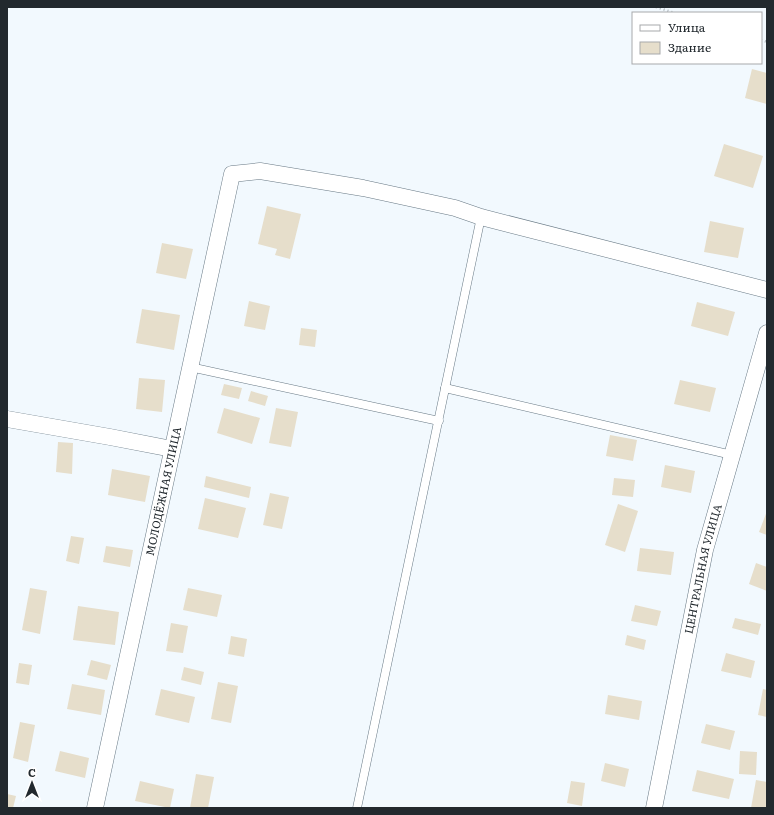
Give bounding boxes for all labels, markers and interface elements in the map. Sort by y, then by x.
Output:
legend [632,12,762,64]
text: Улица [668,18,706,36]
text: Здание [668,38,711,56]
street label: МОЛОДЁЖНАЯ УЛИЦА [141,425,184,557]
street label: ЦЕНТРАЛЬНАЯ УЛИЦА [680,502,725,635]
north arrow [12,763,52,803]
text: С [28,764,36,780]

